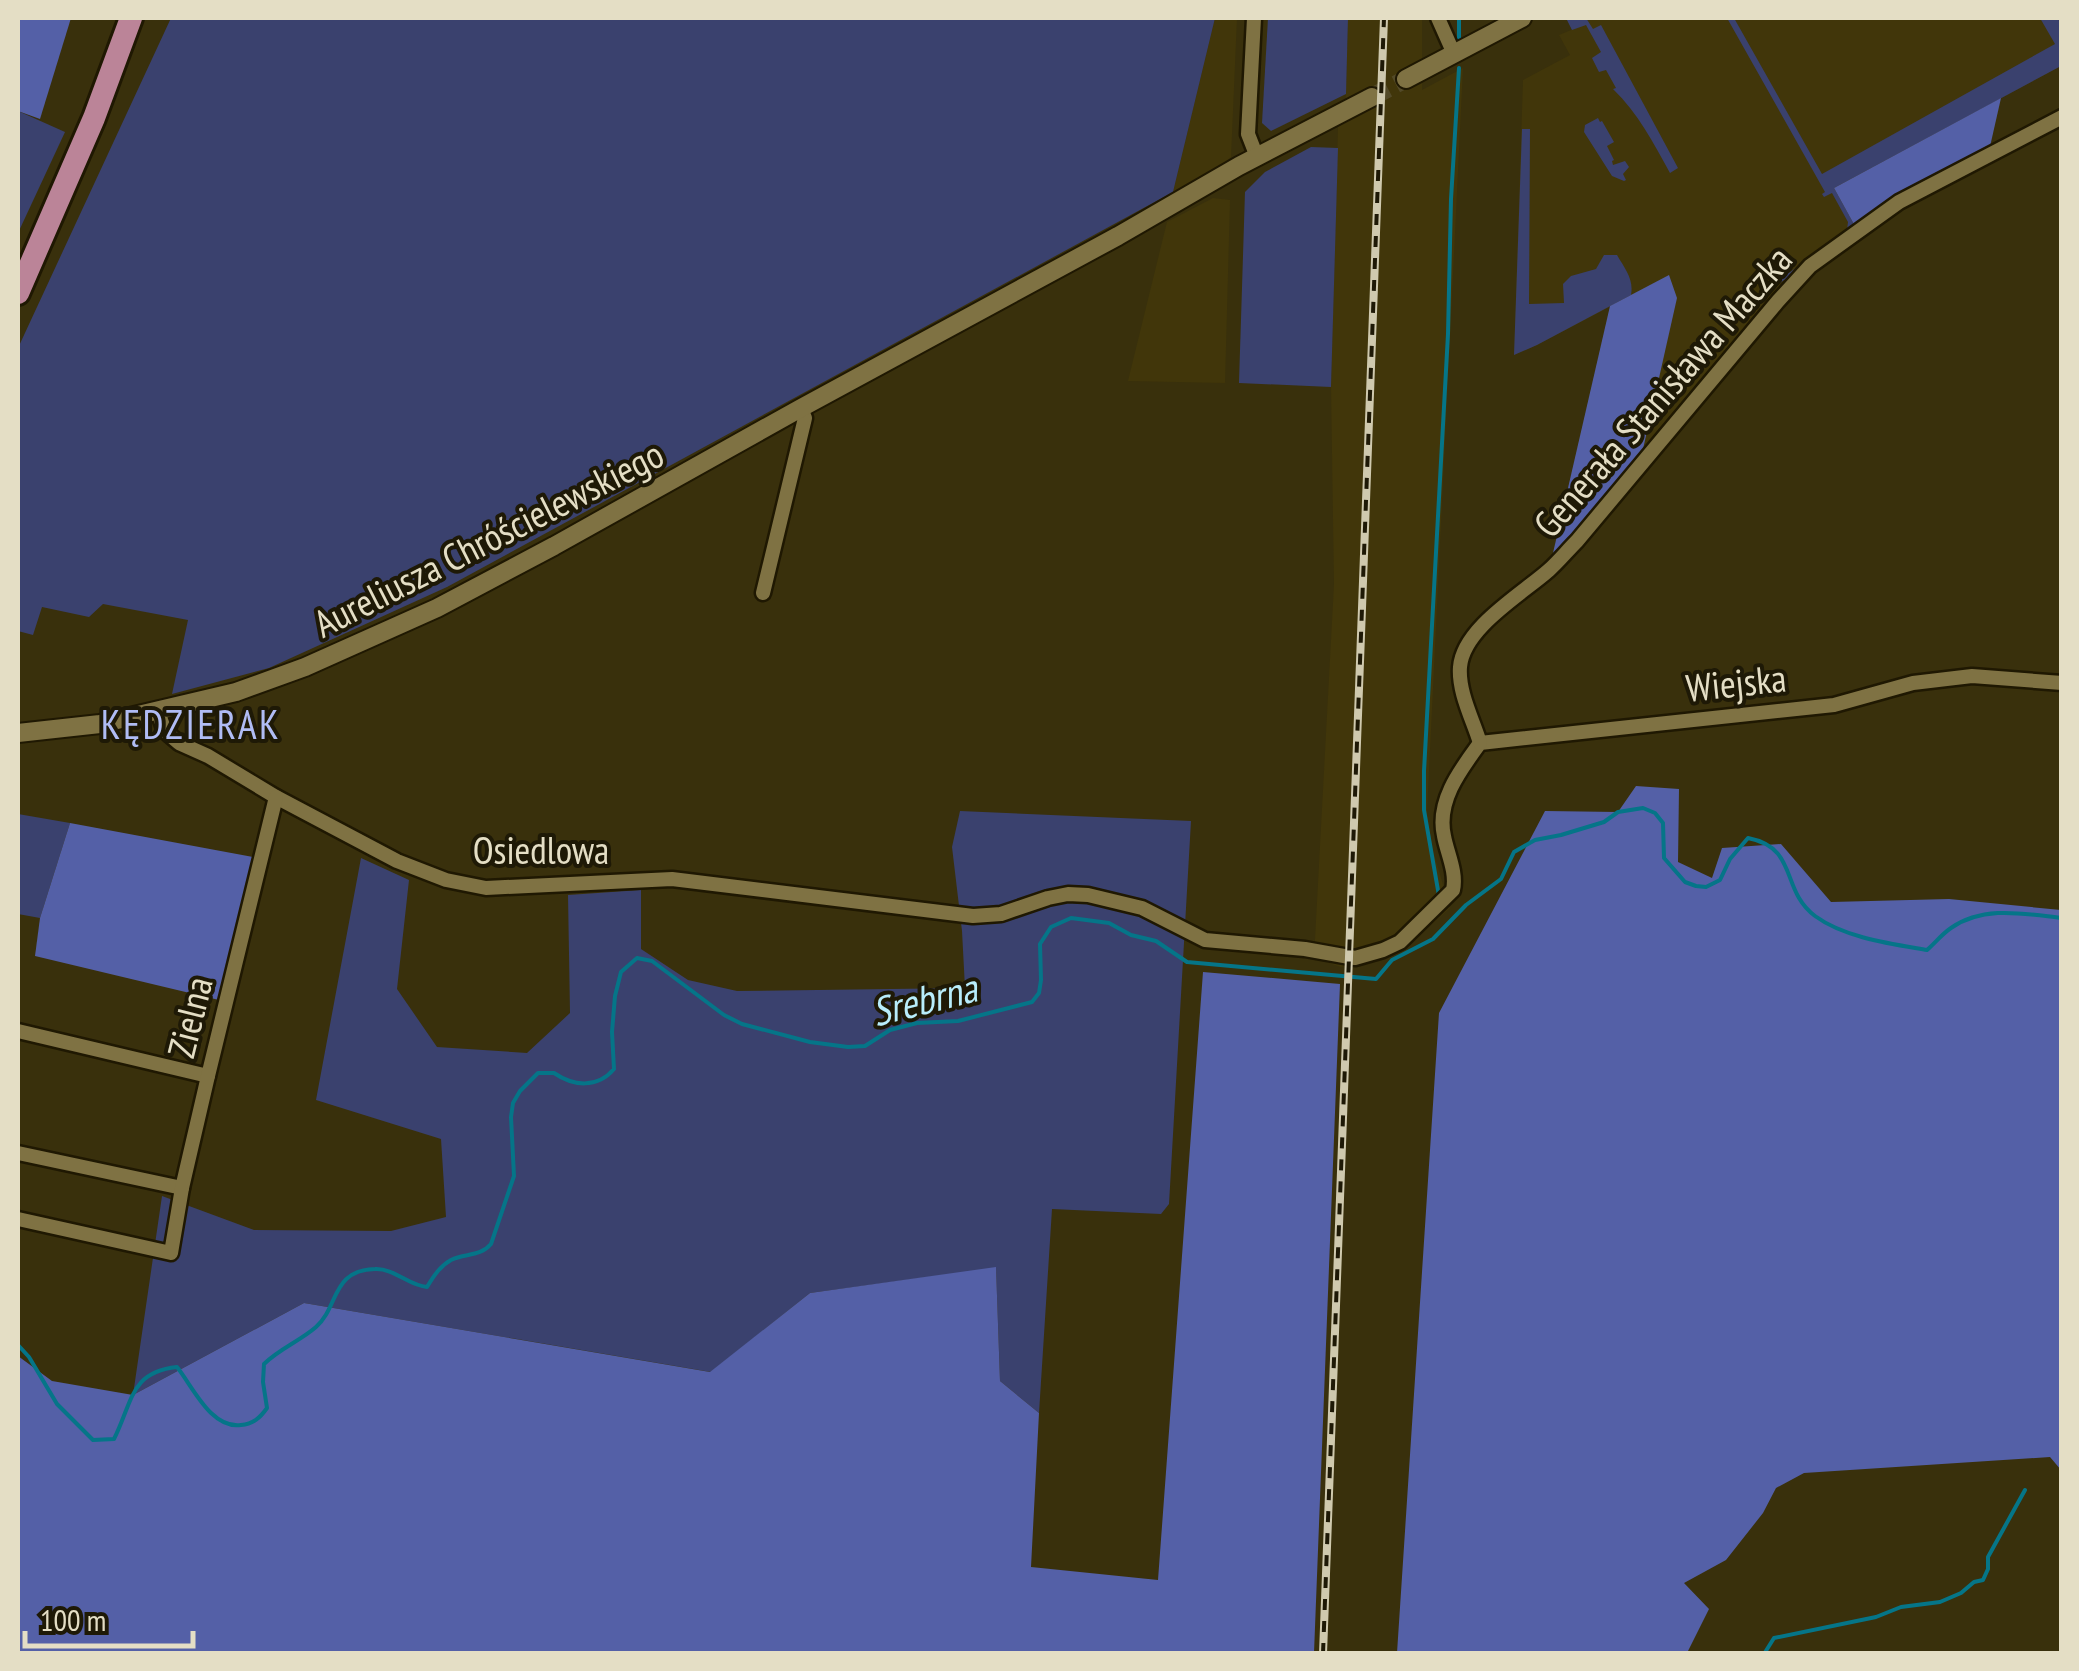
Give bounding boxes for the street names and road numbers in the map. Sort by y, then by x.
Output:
street label: Generała Stanisława Maczka [1522,235,1802,547]
street label: Aureliusza Chróścielewskiego [305,429,671,647]
street label: Wiejska [1683,652,1789,712]
street label: Osiedlowa [473,825,609,874]
street label: Zielna [155,972,223,1062]

